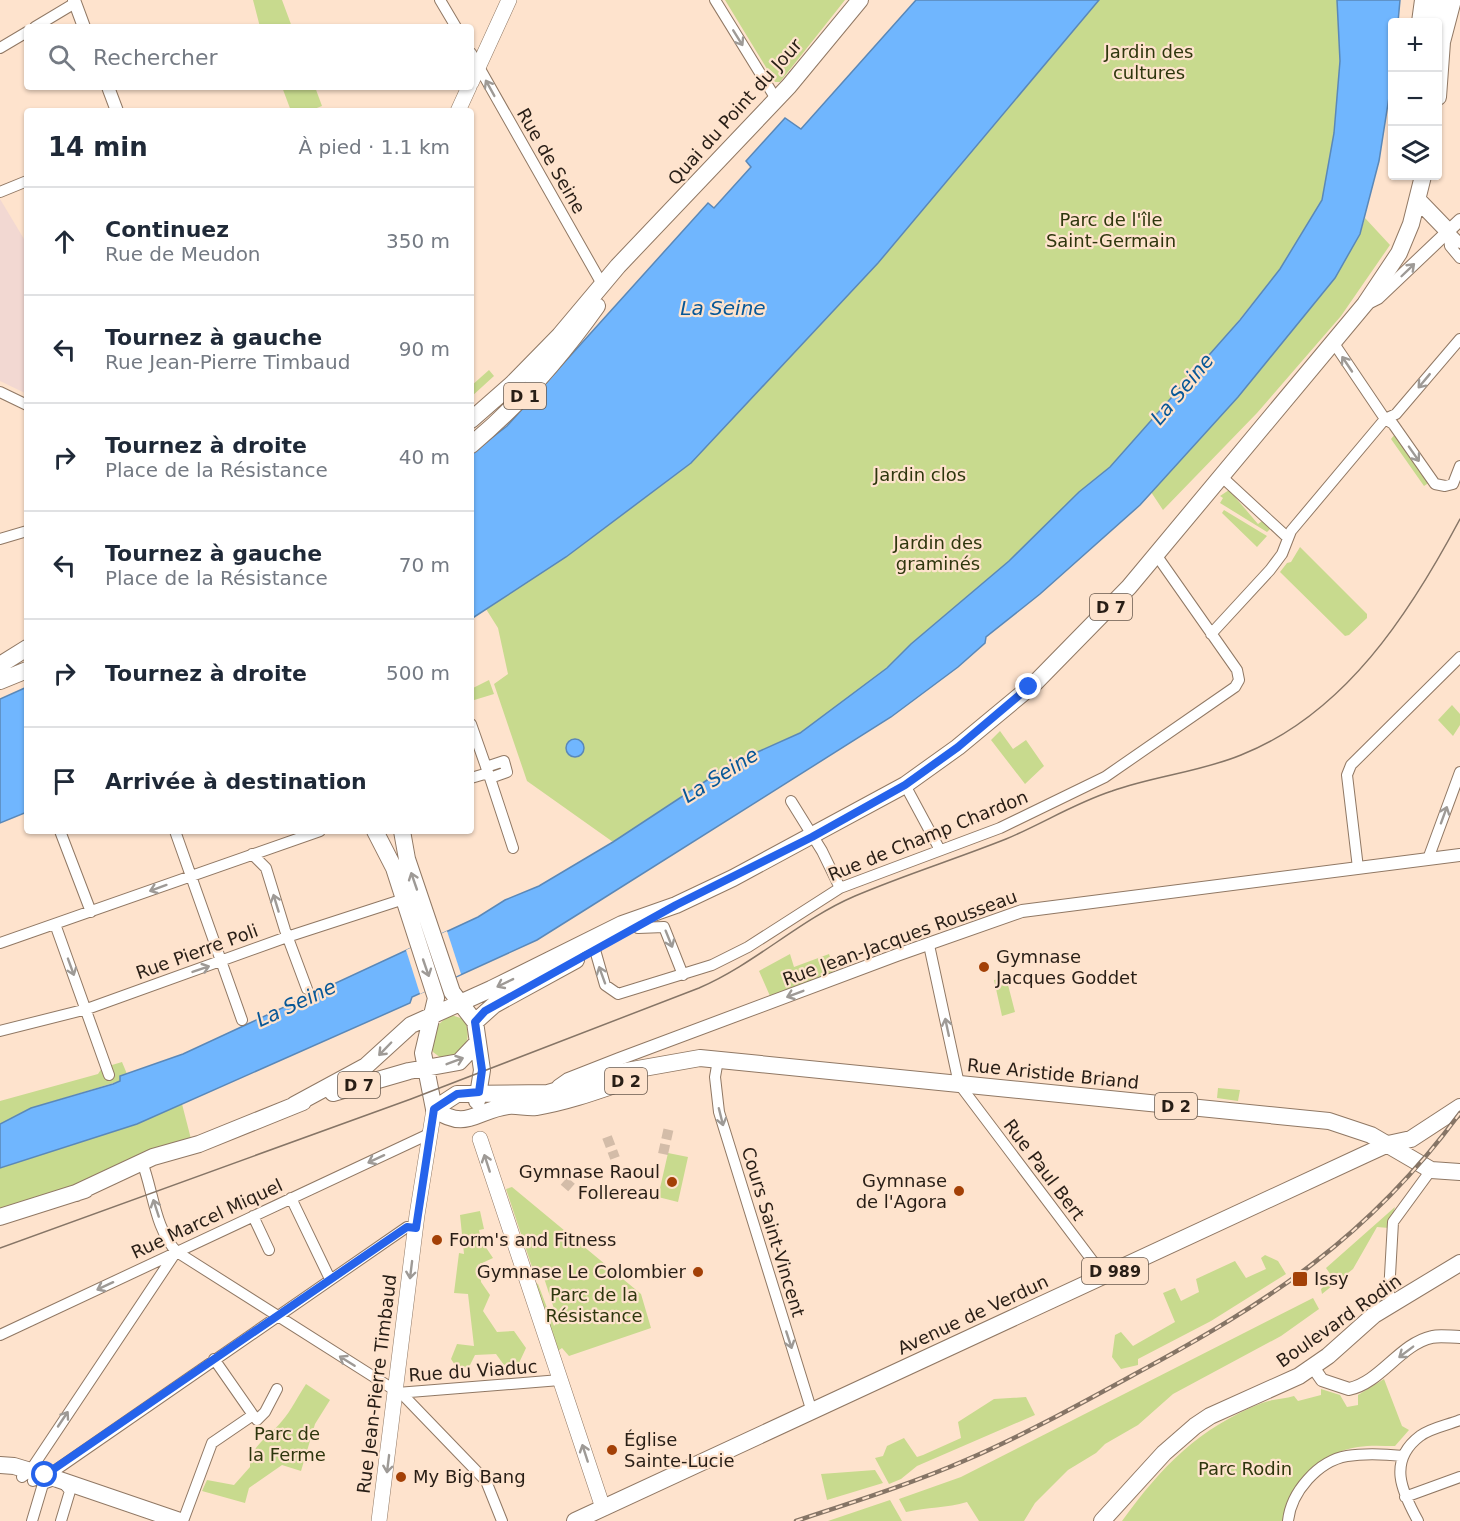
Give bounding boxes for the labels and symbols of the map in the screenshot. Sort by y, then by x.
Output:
one-way arrow [733,29,745,46]
street label: Quai du Point du Jour [663,34,806,189]
park label: Jardin des cultures [1104,41,1193,83]
one-way arrow [484,79,496,96]
street label: Rue de Seine [513,104,590,217]
park label: Parc de l'île Saint-Germain [1046,209,1176,251]
one-way arrow [1400,263,1415,277]
water label: La Seine [680,296,766,320]
water label: La Seine [1145,349,1219,429]
one-way arrow [1341,356,1353,372]
one-way arrow [1417,373,1431,388]
road number: D 1 [504,383,546,409]
one-way arrow [1408,446,1420,462]
park label: Jardin clos [873,464,966,485]
park label: Jardin des graminés [893,532,982,574]
road number: D 7 [1090,594,1132,620]
route end [1015,673,1041,699]
water label: La Seine [677,742,763,808]
street label: Rue de Champ Chardon [825,786,1031,885]
one-way arrow [1439,806,1450,825]
one-way arrow [408,872,419,891]
one-way arrow [149,884,168,895]
street label: Rue Jean-Jacques Rousseau [780,885,1020,990]
one-way arrow [270,894,281,913]
street label: Rue Pierre Poli [133,920,261,983]
one-way arrow [664,929,675,947]
place label: Gymnase Jacques Goddet [995,946,1137,988]
one-way arrow [66,957,77,976]
one-way arrow [421,958,432,977]
marker: Gymnase Jacques Goddet [977,960,991,974]
one-way arrow [191,963,210,974]
one-way arrow [595,966,606,985]
water label: La Seine [252,974,340,1032]
one-way arrow [496,978,514,989]
one-way arrow [786,989,805,1000]
one-way arrow [940,1017,952,1036]
one-way arrow [377,1042,392,1057]
street label: Rue Aristide Briand [966,1054,1140,1093]
one-way arrow [446,1055,464,1066]
road number: D 2 [605,1068,647,1094]
road number: D 7 [338,1072,380,1098]
road number: D 2 [1155,1093,1197,1119]
one-way arrow [716,1108,728,1127]
street label: Rue Paul Bert [1000,1115,1089,1224]
street label: Cours Saint-Vincent [738,1144,809,1319]
one-way arrow [368,1153,386,1165]
one-way arrow [481,1154,492,1173]
place label: Gymnase Raoul Follereau [519,1161,660,1203]
place label: Gymnase de l'Agora [856,1170,947,1212]
street label: Rue Marcel Miquel [128,1174,286,1263]
marker: Gymnase Raoul Follereau [665,1175,679,1189]
marker: Gymnase de l'Agora [952,1184,966,1198]
one-way arrow [150,1200,161,1218]
place label: Form's and Fitness [449,1229,616,1250]
marker: Form's and Fitness [430,1233,444,1247]
road number: D 989 [1082,1258,1148,1284]
one-way arrow [405,1260,416,1280]
place label: Gymnase Le Colombier [477,1261,687,1282]
marker: Gymnase Le Colombier [691,1265,705,1279]
place label: Issy [1314,1268,1349,1289]
street label: Avenue de Verdun [894,1270,1052,1359]
street label: Boulevard Rodin [1272,1270,1405,1371]
marker: Issy [1291,1270,1309,1288]
street label: Rue Jean-Pierre Timbaud [353,1273,400,1495]
one-way arrow [96,1280,114,1292]
park label: Parc de la Résistance [546,1284,643,1326]
one-way arrow [784,1330,795,1349]
one-way arrow [1398,1346,1414,1359]
one-way arrow [339,1355,356,1368]
street label: Rue du Viaduc [408,1356,538,1385]
one-way arrow [57,1412,69,1428]
park label: Parc de la Ferme [248,1423,326,1465]
place label: Église Sainte-Lucie [624,1429,735,1471]
marker: Église Sainte-Lucie [605,1443,619,1457]
one-way arrow [578,1444,589,1463]
one-way arrow [382,1454,393,1473]
park label: Parc Rodin [1198,1458,1292,1479]
route start [31,1461,57,1487]
place label: My Big Bang [413,1466,526,1487]
marker: My Big Bang [394,1470,408,1484]

